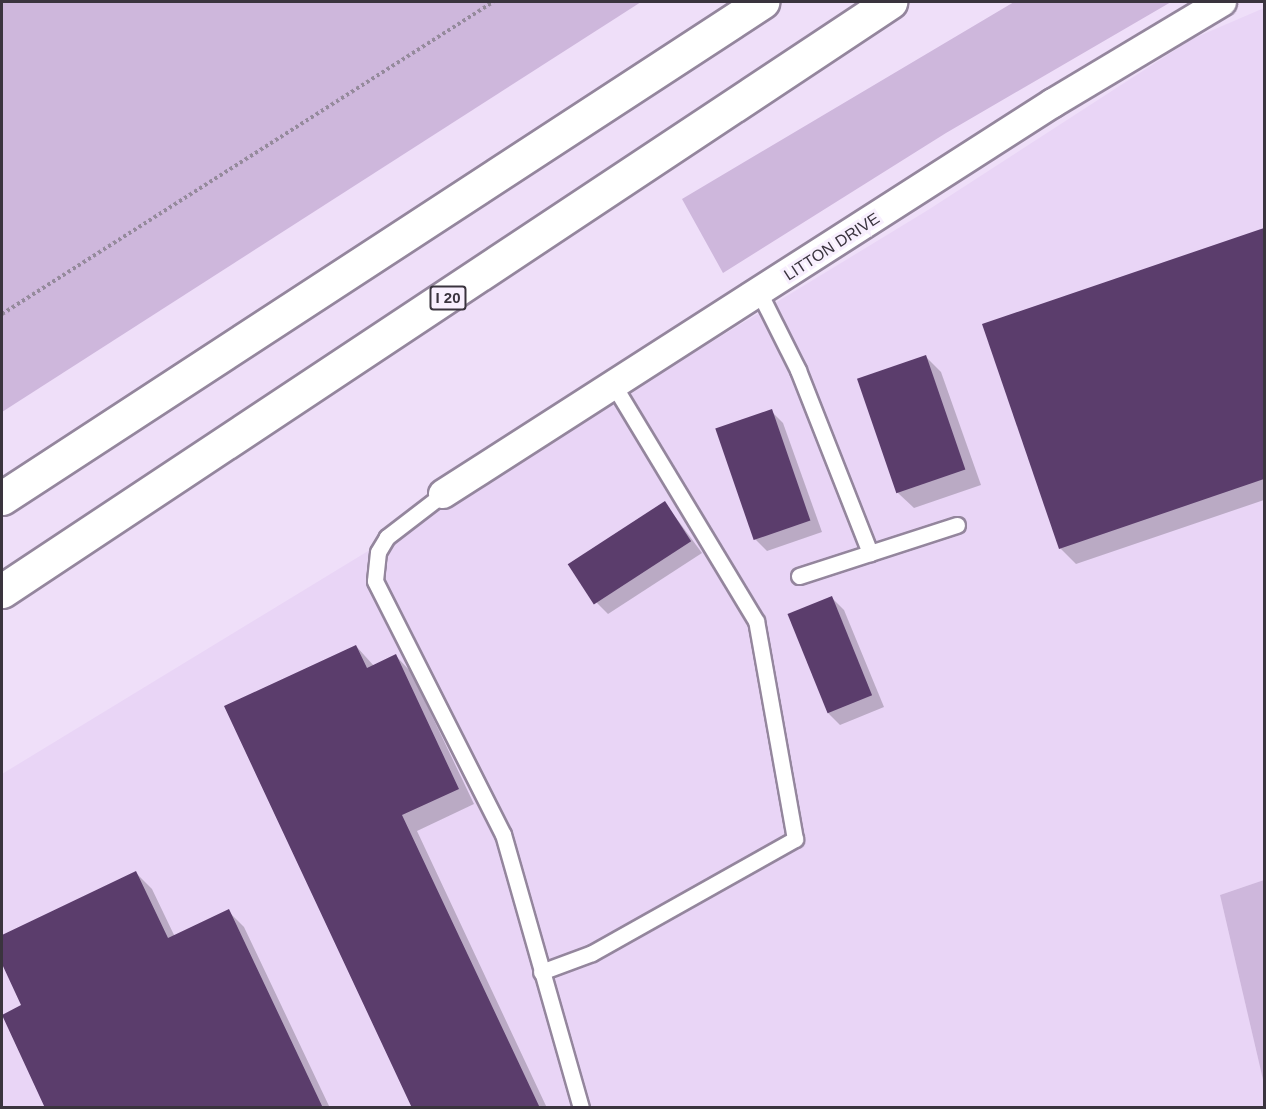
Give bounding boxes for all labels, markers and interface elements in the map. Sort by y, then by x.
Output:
street label: LITTON DRIVE [781,209,883,285]
road number: I 20 [428,286,468,310]

